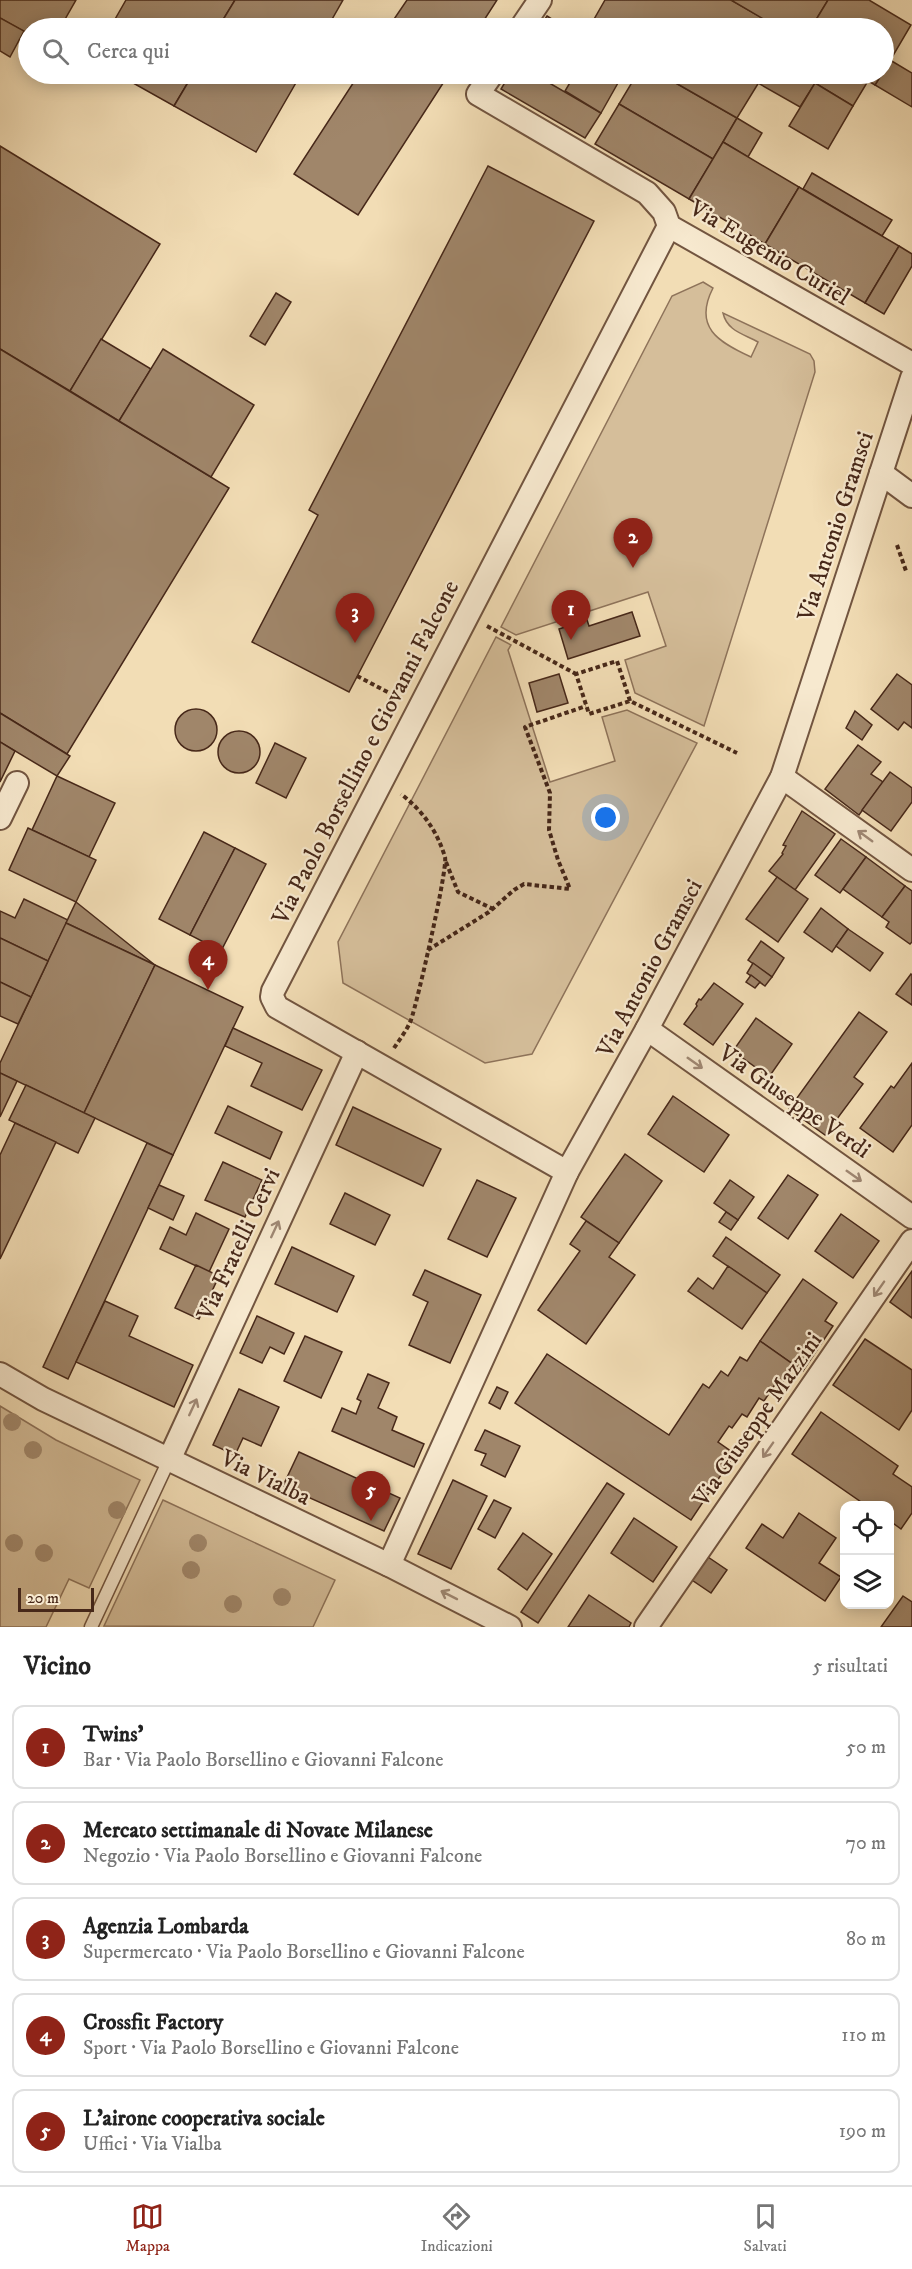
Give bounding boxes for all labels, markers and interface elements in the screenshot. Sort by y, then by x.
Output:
search box [18,18,894,84]
icon: search [39,35,72,68]
text: Cerca qui [87,38,170,65]
street label: Via Eugenio Curiel [683,193,856,313]
street label: Via Antonio Gramsci [791,428,881,626]
pin: 2 [614,518,652,568]
street label: Via Paolo Borsellino e Giovanni Falcone [265,575,466,930]
pin: 1 [552,590,590,640]
pin: 3 [336,594,374,643]
your location [591,803,620,832]
one-way arrow [857,830,873,842]
street label: Via Antonio Gramsci [590,874,710,1064]
pin: 4 [188,940,228,990]
street label: Via Giuseppe Verdi [712,1038,876,1165]
one-way arrow [686,1057,702,1069]
street label: Via Fratelli Cervi [190,1164,287,1326]
one-way arrow [845,1170,862,1182]
one-way arrow [270,1221,281,1239]
one-way arrow [873,1280,885,1297]
street label: Via Giuseppe Mazzini [686,1327,829,1513]
one-way arrow [188,1398,200,1416]
one-way arrow [762,1441,774,1457]
street label: Via Vialba [215,1443,316,1513]
pin: 5 [352,1472,391,1521]
map controls [840,1501,894,1609]
button: locate [840,1501,894,1555]
button: layers [840,1555,894,1609]
scale bar [18,1585,94,1612]
text: 20 m [27,1588,59,1608]
one-way arrow [440,1589,458,1601]
text: Vicino [24,1650,91,1683]
text: 5 risultati [812,1654,888,1679]
text: Twins' [83,1721,143,1748]
text: 1 [42,1735,49,1760]
text: 50 m [846,1735,886,1760]
text: Bar · Via Paolo Borsellino e Giovanni Falcone [83,1748,444,1773]
text: Mercato settimanale di Novate Milanese [83,1817,433,1844]
text: 2 [41,1831,50,1856]
text: 70 m [845,1831,886,1856]
text: Negozio · Via Paolo Borsellino e Giovanni Falcone [83,1844,482,1869]
text: Agenzia Lombarda [83,1913,249,1940]
text: 3 [42,1927,49,1952]
text: 80 m [846,1927,886,1952]
text: Supermercato · Via Paolo Borsellino e Giovanni Falcone [83,1940,525,1965]
text: Crossfit Factory [83,2009,223,2036]
text: 4 [40,2023,51,2048]
text: 110 m [841,2023,886,2048]
text: Sport · Via Paolo Borsellino e Giovanni Falcone [83,2036,459,2061]
text: L'airone cooperativa sociale [83,2105,325,2132]
text: 5 [41,2119,50,2144]
text: 190 m [839,2119,886,2144]
text: Uffici · Via Vialba [83,2132,222,2157]
tab: Mappa [125,2200,170,2256]
tab: Indicazioni [421,2200,493,2256]
tab: Salvati [744,2200,787,2256]

